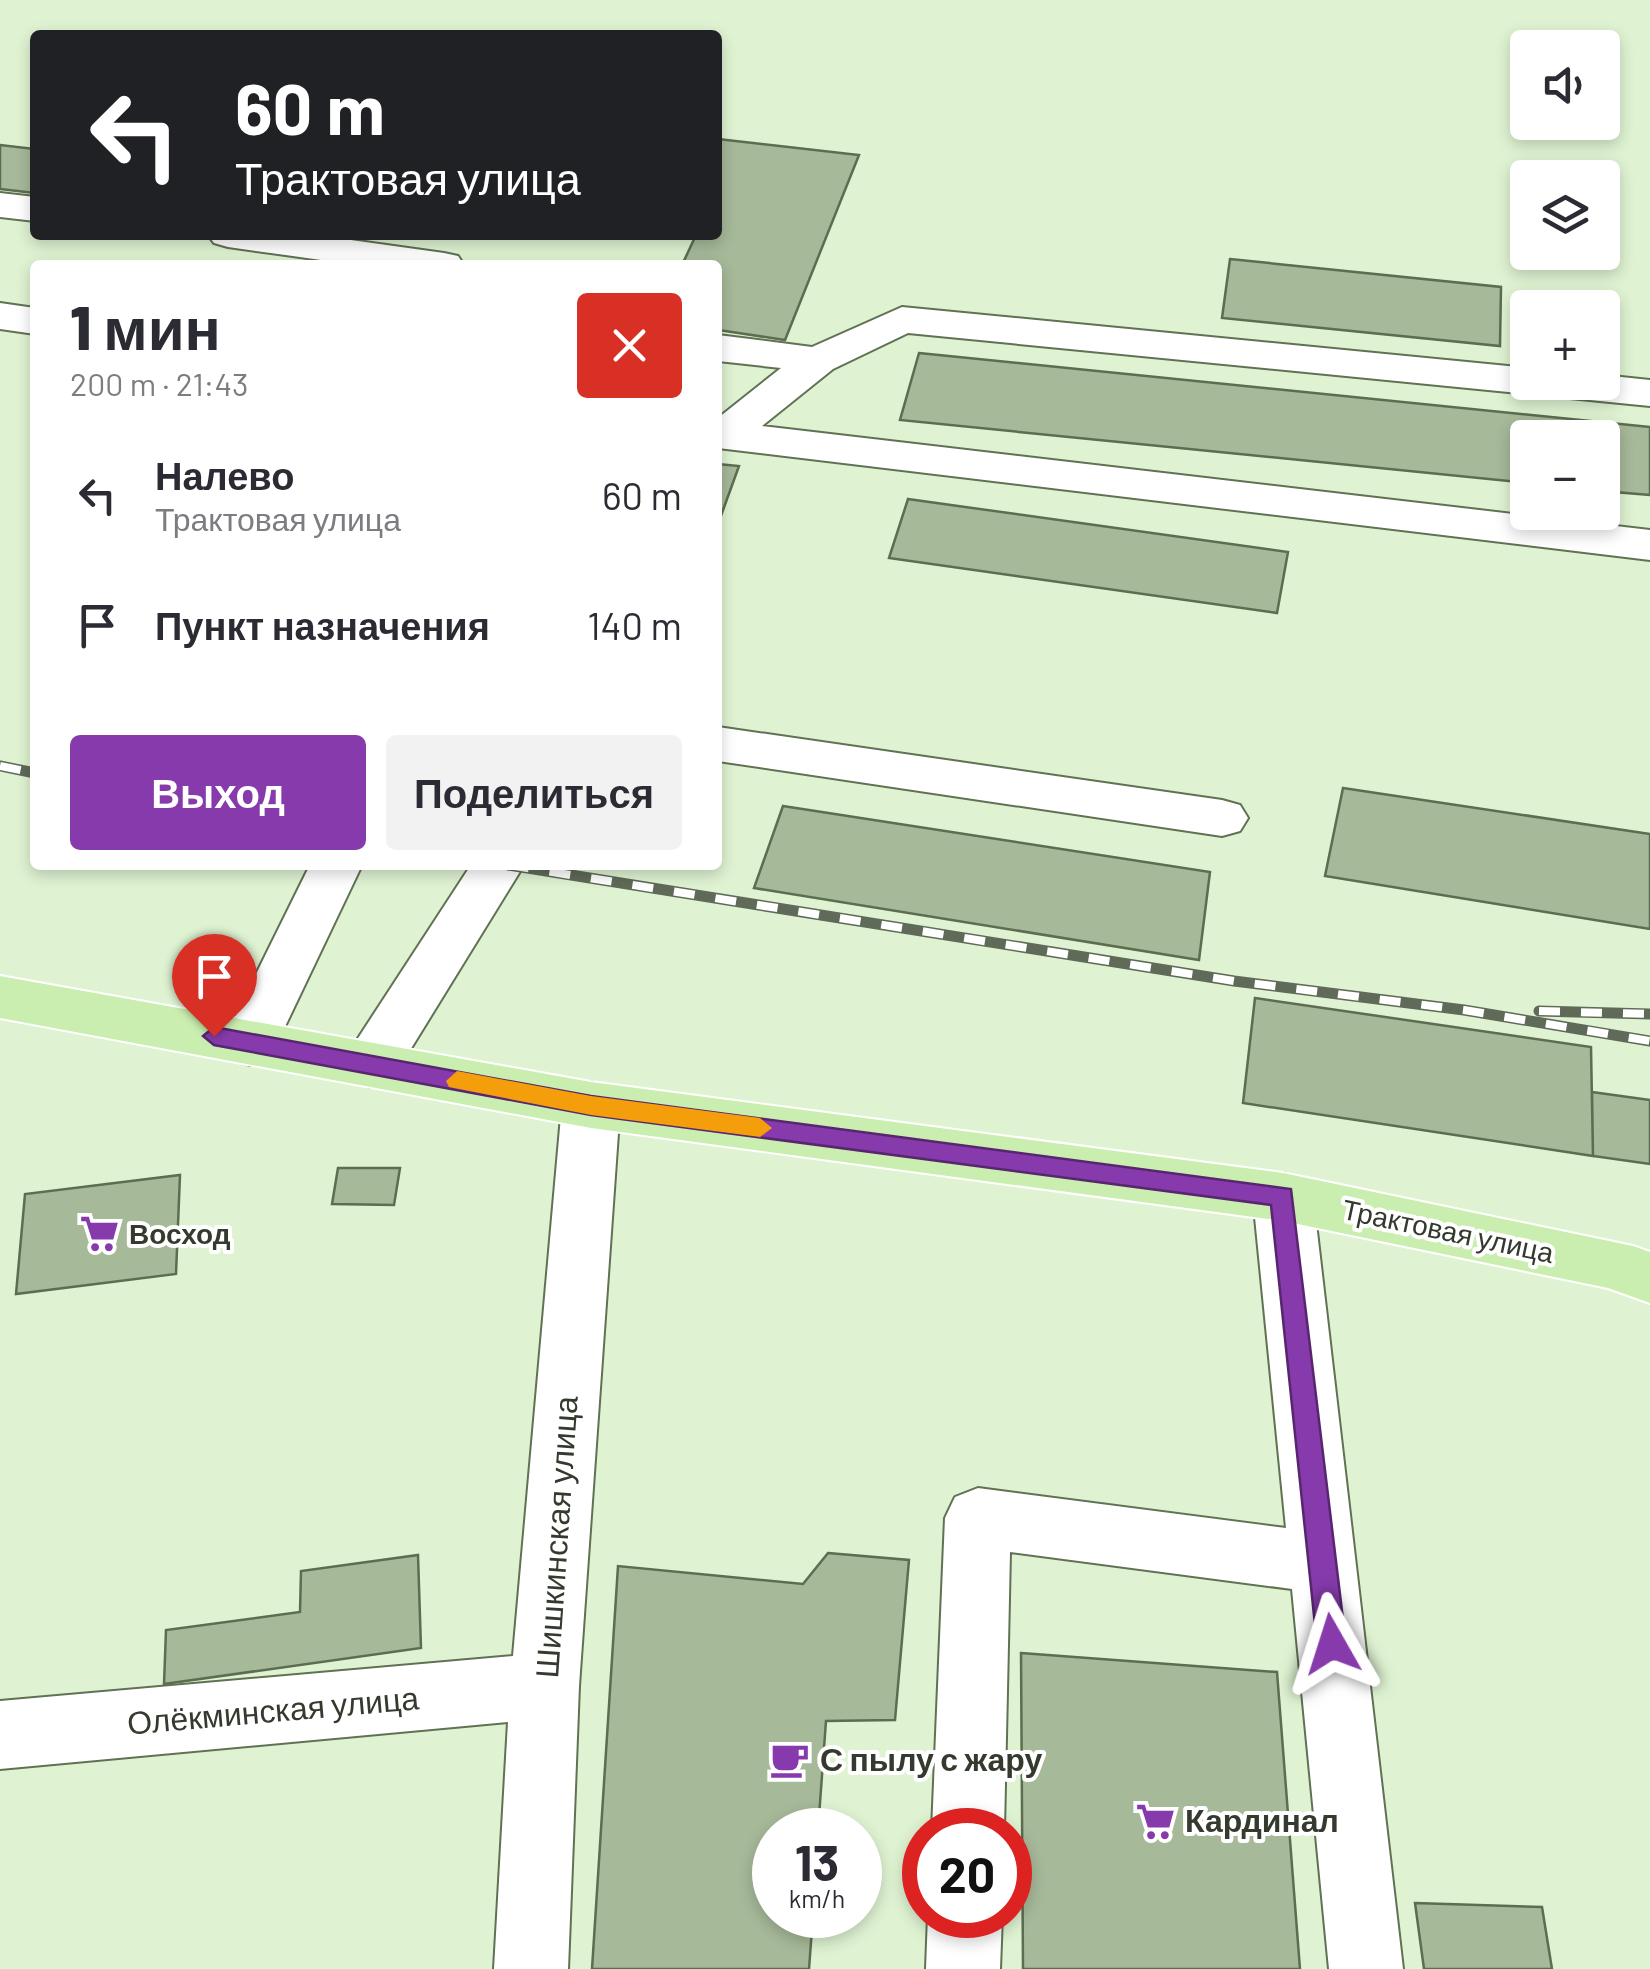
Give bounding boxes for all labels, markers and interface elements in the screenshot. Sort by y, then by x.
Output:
map controls [1510,30,1620,530]
button: sound [1510,30,1620,140]
text: 60 m [235,65,385,149]
icon: left [70,70,200,200]
text: Трактовая улица [235,150,581,204]
button: layers [1510,160,1620,270]
text: 1 мин [70,290,221,362]
button: + [1510,290,1620,400]
button: close [577,293,682,398]
text: 200 m · 21:43 [70,364,249,402]
button: − [1510,420,1620,530]
text: Налево [155,452,294,498]
icon: left [70,468,125,523]
text: 60 m [602,472,682,518]
text: Трактовая улица [155,499,401,537]
icon: arrive [70,598,125,653]
text: Пункт назначения [155,602,490,648]
text: 140 m [587,602,682,648]
button: Выход [70,735,366,850]
button: Поделиться [386,735,682,850]
pin [172,934,257,1037]
icon: arrive [187,949,242,1004]
street label: Трактовая улица [1339,1191,1557,1269]
supermarket icon: Восход [78,1213,120,1255]
place label: Восход [129,1216,231,1250]
street label: Шишкинская улица [526,1394,585,1679]
position arrow [1280,1592,1384,1696]
street label: Олёкминская улица [125,1677,421,1742]
cafe icon: С пылу с жару [769,1739,811,1781]
place label: С пылу с жару [820,1739,1042,1778]
supermarket icon: Кардинал [1134,1800,1176,1842]
place label: Кардинал [1185,1800,1339,1839]
speed limit sign: 20 [902,1808,1032,1938]
text: 13 [795,1831,839,1891]
text: km/h [789,1883,845,1913]

